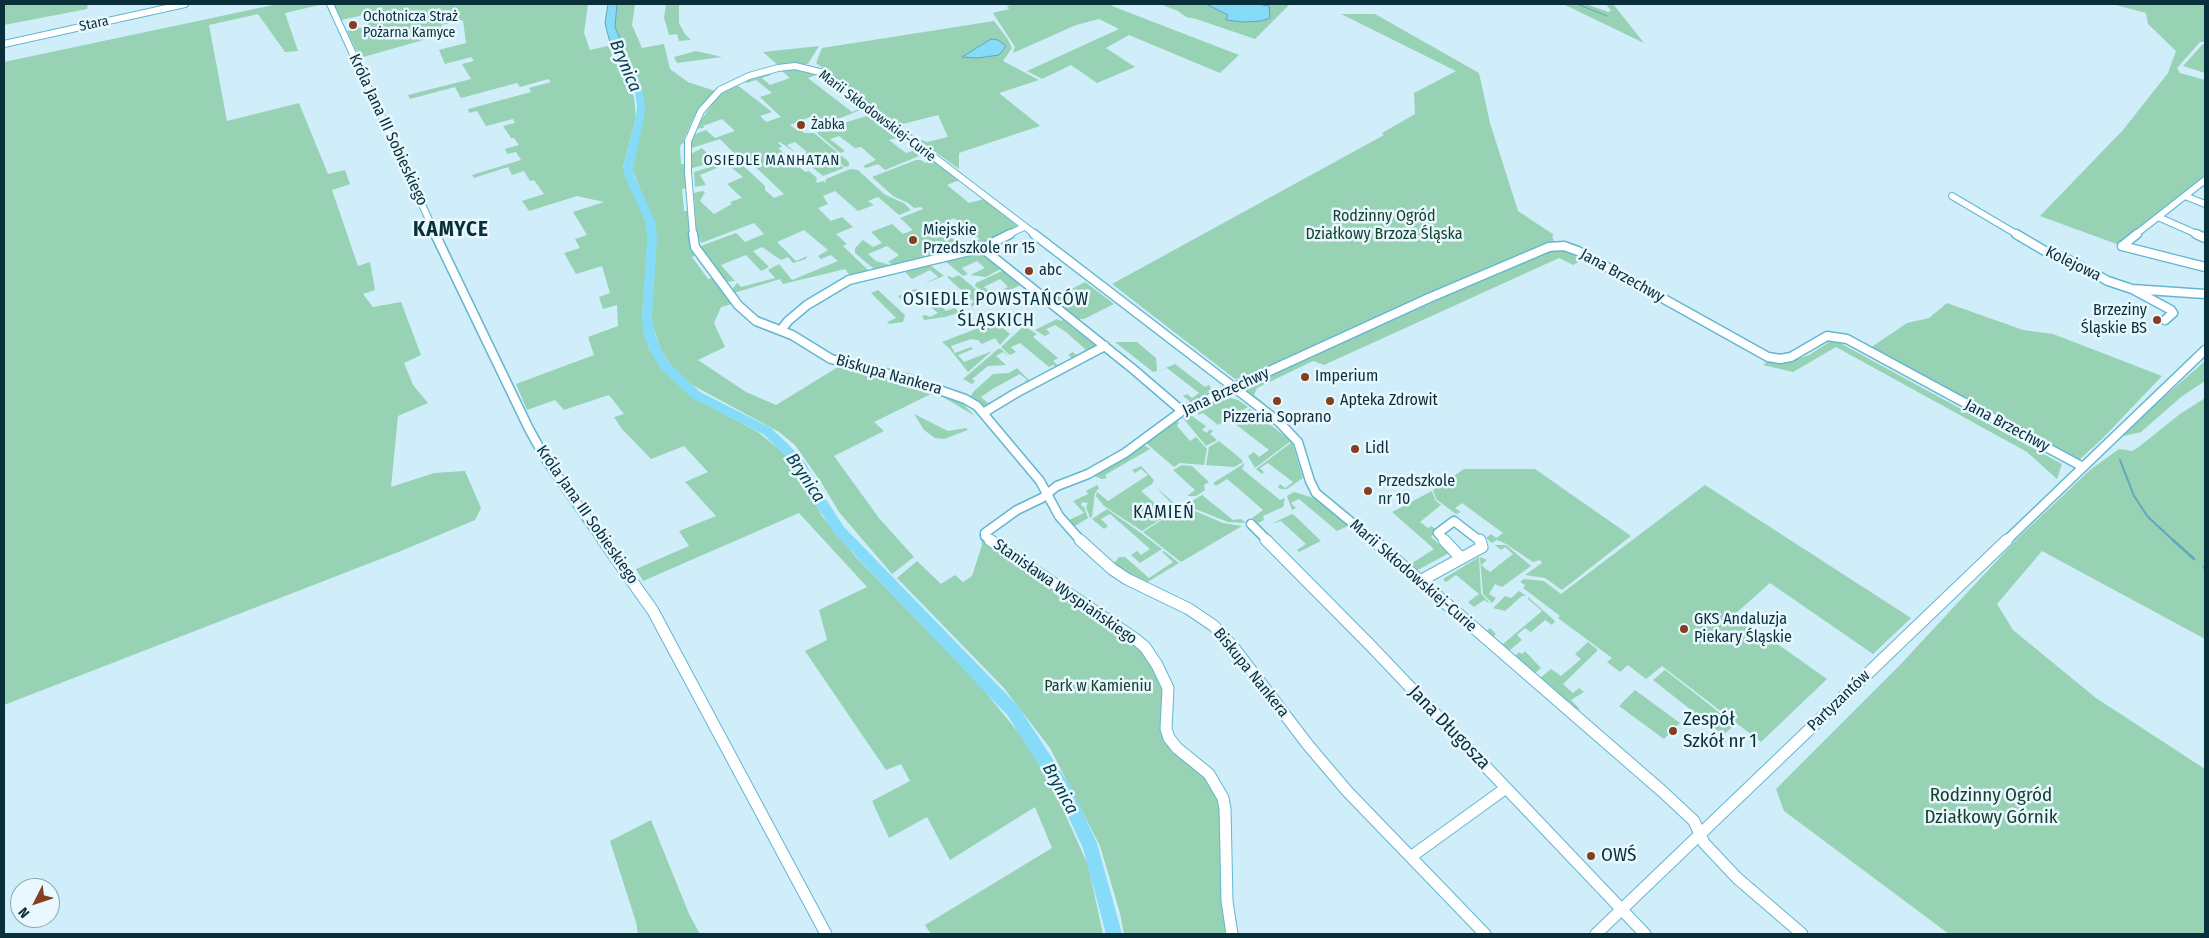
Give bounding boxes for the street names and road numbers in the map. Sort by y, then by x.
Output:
street label: Stara [78,13,110,35]
street label: Króla Jana III Sobieskiego [344,51,432,209]
street label: Marii Skłodowskiej-Curie [815,67,939,165]
street label: Kolejowa [2042,242,2104,286]
street label: Jana Brzechwy [1576,245,1668,307]
street label: Biskupa Nankera [834,351,944,399]
street label: Jana Brzechwy [1180,364,1272,420]
street label: Jana Brzechwy [1961,396,2053,456]
street label: Króla Jana III Sobieskiego [532,442,642,588]
street label: Marii Skłodowskiej-Curie [1346,516,1480,636]
street label: Stanisława Wyspiańskiego [990,535,1140,649]
street label: Biskupa Nankera [1209,624,1293,722]
street label: Partyzantów [1804,666,1874,736]
street label: Jana Długosza [1403,681,1495,775]

